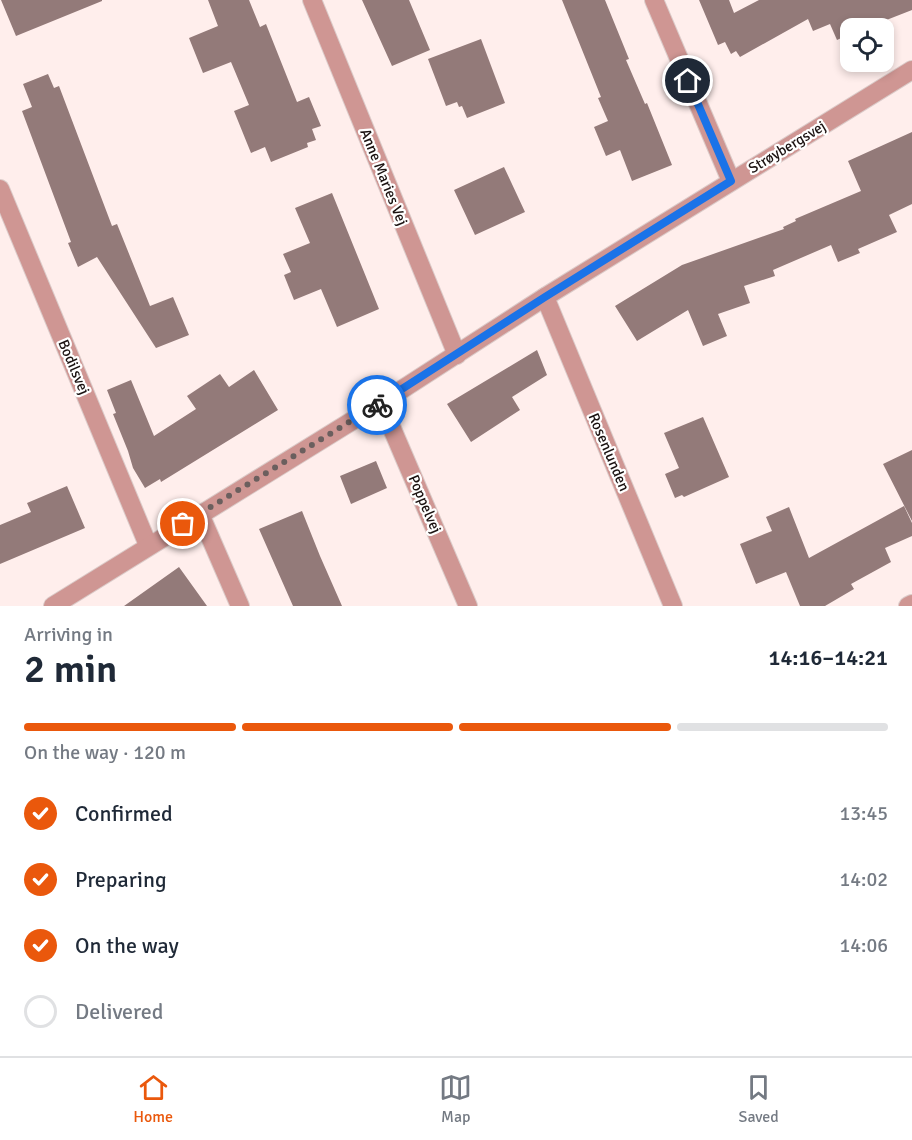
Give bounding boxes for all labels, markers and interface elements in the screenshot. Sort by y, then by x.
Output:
map controls [840,18,894,72]
button: locate [840,18,894,72]
pin [662,55,713,106]
icon: home [671,64,704,97]
street label: Strøybergsvej [745,117,829,177]
street label: Anne Maries Vej [356,126,412,228]
street label: Bodilsvej [54,337,94,397]
courier [347,375,407,435]
icon: bike [361,389,394,422]
street label: Rosenlunden [584,410,634,494]
street label: Poppelvej [405,472,445,536]
pin [157,498,208,549]
icon: bag [166,507,199,540]
text: Arriving in [24,622,113,647]
text: 14:16–14:21 [769,644,888,671]
text: 2 min [24,645,117,693]
text: On the way · 120 m [24,740,186,765]
icon: check [24,797,57,830]
text: Confirmed [75,800,173,827]
text: 13:45 [839,801,888,826]
icon: check [24,863,57,896]
text: Preparing [75,866,167,893]
text: 14:02 [839,867,888,892]
icon: check [24,929,57,962]
text: On the way [75,932,179,959]
text: 14:06 [839,933,888,958]
text: Delivered [75,998,163,1025]
tab: Home [133,1071,173,1127]
tab: Map [439,1071,472,1127]
tab: Saved [739,1071,779,1127]

